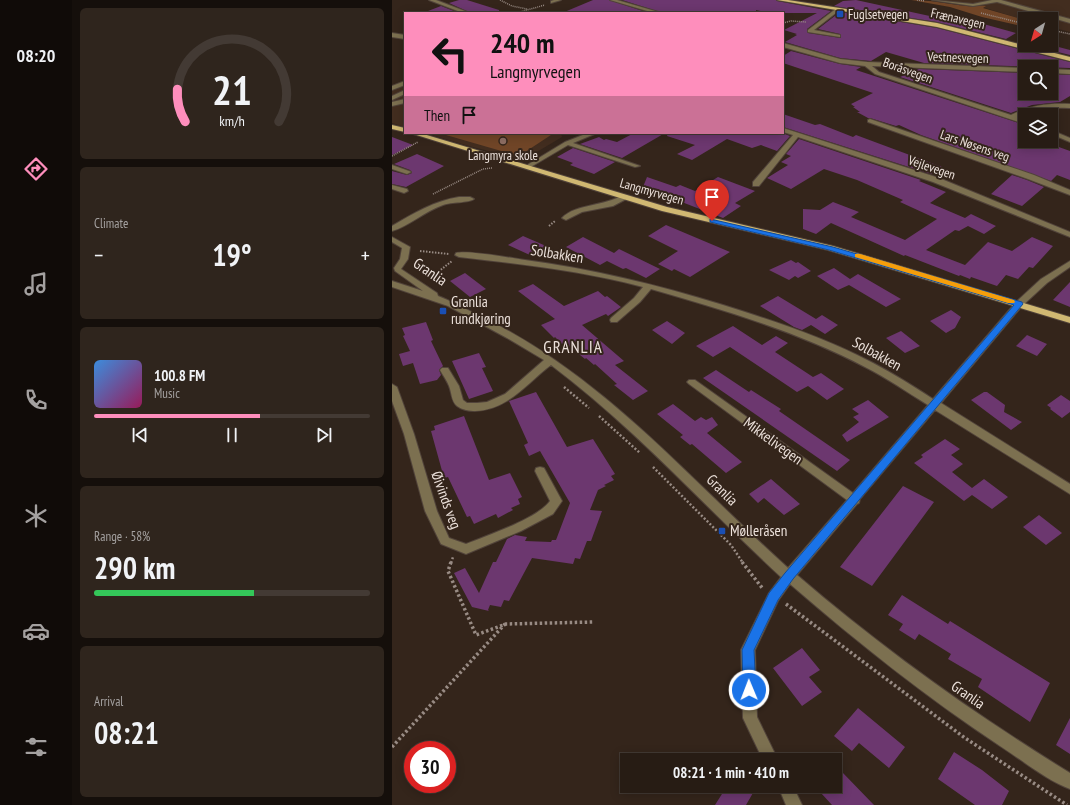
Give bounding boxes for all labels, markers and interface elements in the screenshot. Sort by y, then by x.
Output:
street label: Frænavegen [929,4,987,33]
place label: Fuglsetvegen [848,6,908,23]
marker: Fuglsetvegen [835,9,845,19]
north arrow [1018,12,1058,52]
map controls [1018,12,1058,148]
text: 240 m [490,24,554,61]
icon: left [424,28,476,80]
text: 08:20 [17,44,55,67]
street label: Vestnesvegen [926,48,989,67]
street label: Boråsvegen [881,54,935,87]
text: Langmyrvegen [490,60,581,83]
button: search [1018,60,1058,100]
text: 21 [212,63,252,116]
icon: arrive [458,104,480,126]
text: Then [424,106,450,125]
button: layers [1018,108,1058,148]
text: km/h [219,110,245,129]
street label: Lars Nøsens veg [938,126,1012,165]
marker: Langmyra skole [498,136,508,146]
place label: Langmyra skole [468,147,538,164]
street label: Vejlevegen [905,151,958,184]
icon: directions [22,155,50,183]
street label: Langmyrvegen [618,174,686,209]
pin [695,180,729,221]
icon: arrive [701,186,723,208]
text: Climate [94,215,128,232]
text: 19° [212,235,252,274]
street label: Solbakken [529,240,585,267]
text: − [94,241,103,269]
text: + [361,241,370,269]
street label: Granlia [410,253,451,290]
icon: music [22,270,50,298]
place label: Granlia rundkjøring [451,292,511,328]
marker: Granlia rundkjøring [438,306,448,316]
street label: Solbakken [849,332,905,375]
district label: GRANLIA [543,336,603,358]
text: 100.8 FM [154,366,205,385]
text: Music [154,385,180,402]
icon: phone [22,386,50,414]
street label: Mikkelivegen [740,413,807,468]
icon: previous [129,424,151,446]
icon: pause [221,424,243,446]
icon: next [313,424,335,446]
street label: Øivinds veg [427,468,466,531]
street label: Granlia [703,470,742,509]
icon: climate [22,502,50,530]
place label: Mølleråsen [730,521,787,540]
marker: Mølleråsen [717,526,727,536]
text: Range · 58% [94,528,150,545]
text: 290 km [94,548,175,587]
icon: car [22,617,50,645]
position arrow [728,669,770,711]
street label: Granlia [948,676,989,713]
text: Arrival [94,693,123,710]
text: 08:21 [94,713,159,752]
icon: filters [22,733,50,761]
speed limit sign: 30 [404,741,456,793]
text: 08:21 · 1 min · 410 m [673,763,789,782]

